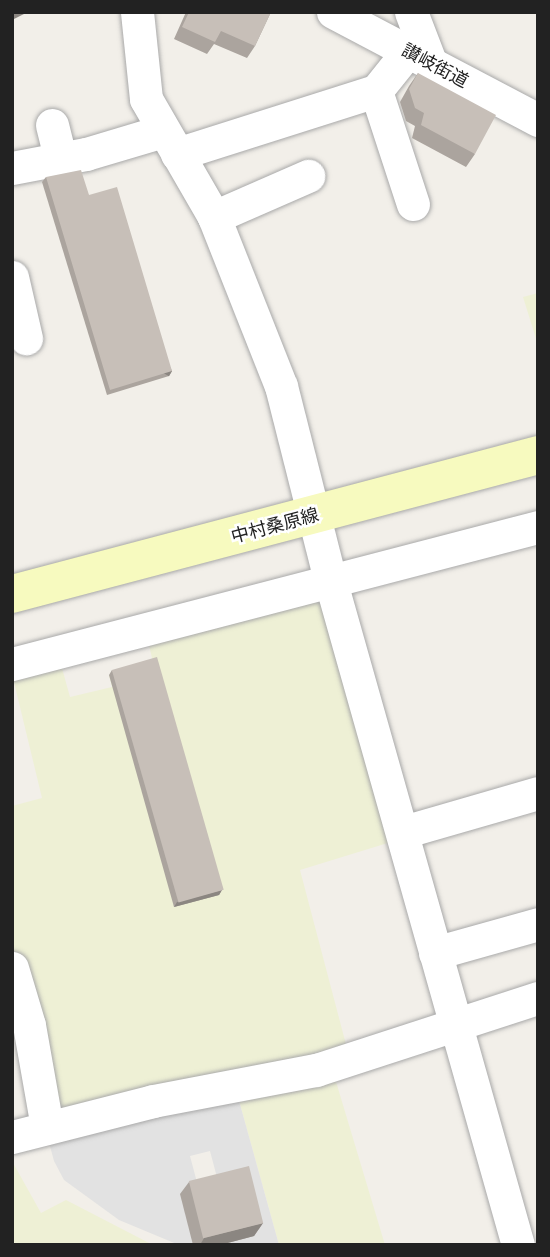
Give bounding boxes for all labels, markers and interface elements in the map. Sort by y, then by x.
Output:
street label: 讃岐街道 [398,40,472,92]
street label: 中村桑原線 [229,504,321,548]

